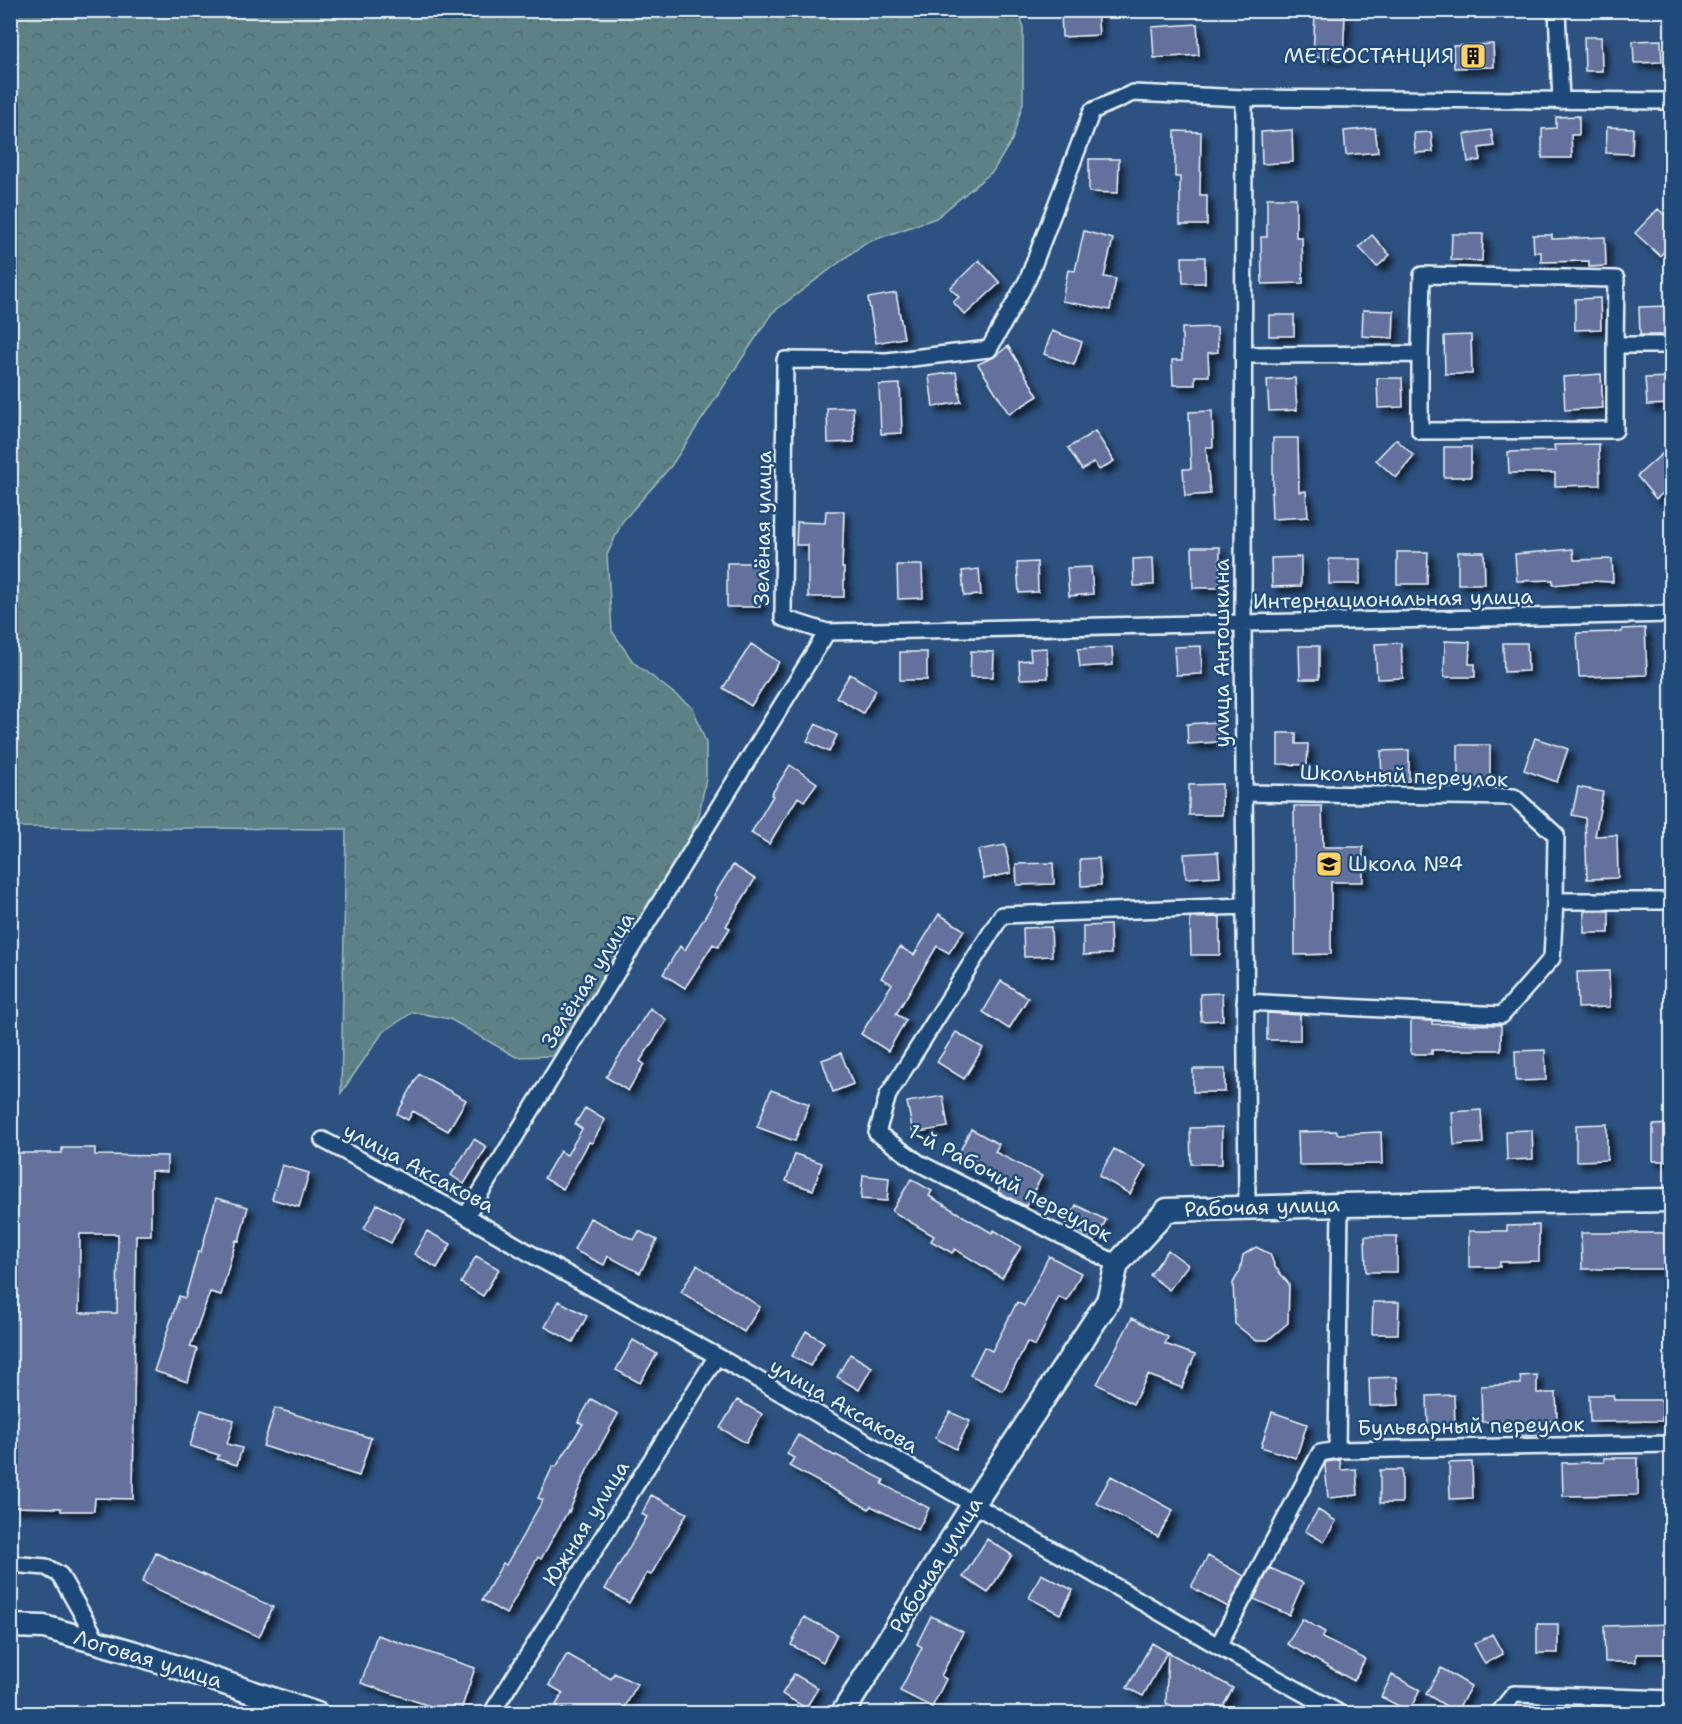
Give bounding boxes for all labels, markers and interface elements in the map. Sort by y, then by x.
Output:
building icon: МЕТЕОСТАНЦИЯ [1458,41,1488,71]
place label: МЕТЕОСТАНЦИЯ [1284,42,1454,70]
street label: Зелёная улица [748,450,778,606]
street label: улица Антошкина [1208,558,1236,748]
street label: Интернациональная улица [1253,583,1533,615]
street label: Школьный переулок [1299,758,1509,794]
school or university icon: Школа №4 [1314,849,1344,879]
place label: Школа №4 [1348,850,1463,878]
street label: Зелёная улица [535,907,641,1053]
street label: улица Аксакова [339,1116,499,1220]
street label: 1-й Рабочий переулок [903,1117,1117,1249]
street label: Рабочая улица [1184,1190,1340,1224]
street label: улица Аксакова [765,1352,923,1460]
street label: Бульварный переулок [1357,1410,1585,1442]
street label: Южная улица [536,1455,636,1591]
street label: Рабочая улица [883,1492,989,1638]
street label: Логовая улица [70,1623,226,1695]

